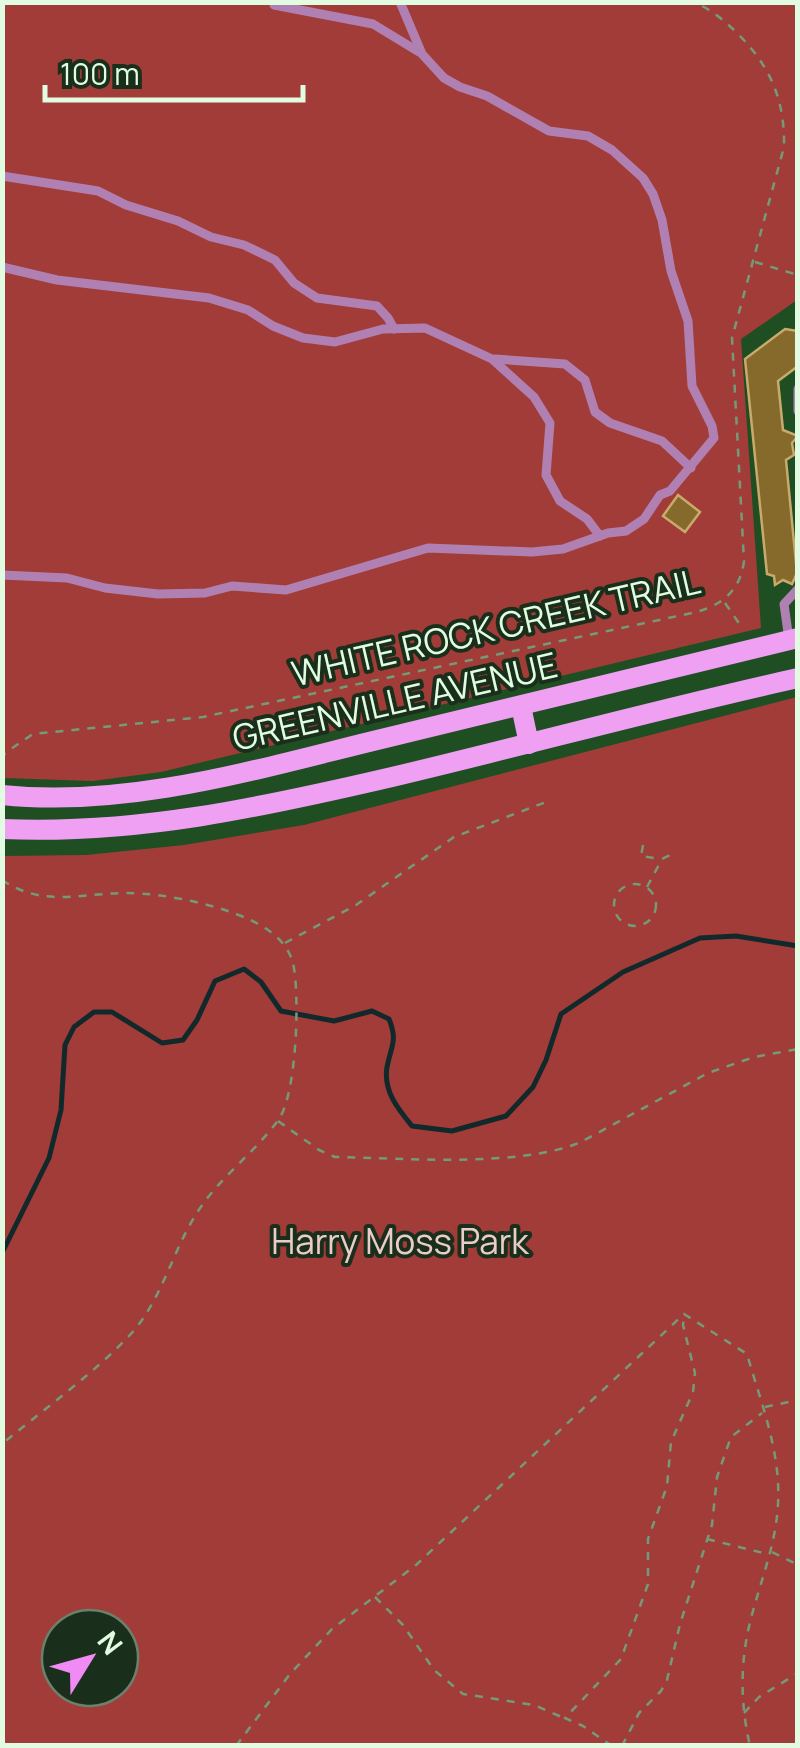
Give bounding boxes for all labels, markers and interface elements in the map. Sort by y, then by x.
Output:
scale bar [45,40,302,102]
text: 100 m [60,53,140,94]
street label: WHITE ROCK CREEK TRAIL [287,557,705,697]
street label: GREENVILLE AVENUE [228,640,562,762]
park label: Harry Moss Park [271,1217,530,1265]
north arrow [40,1608,140,1708]
text: N [90,1623,132,1662]

